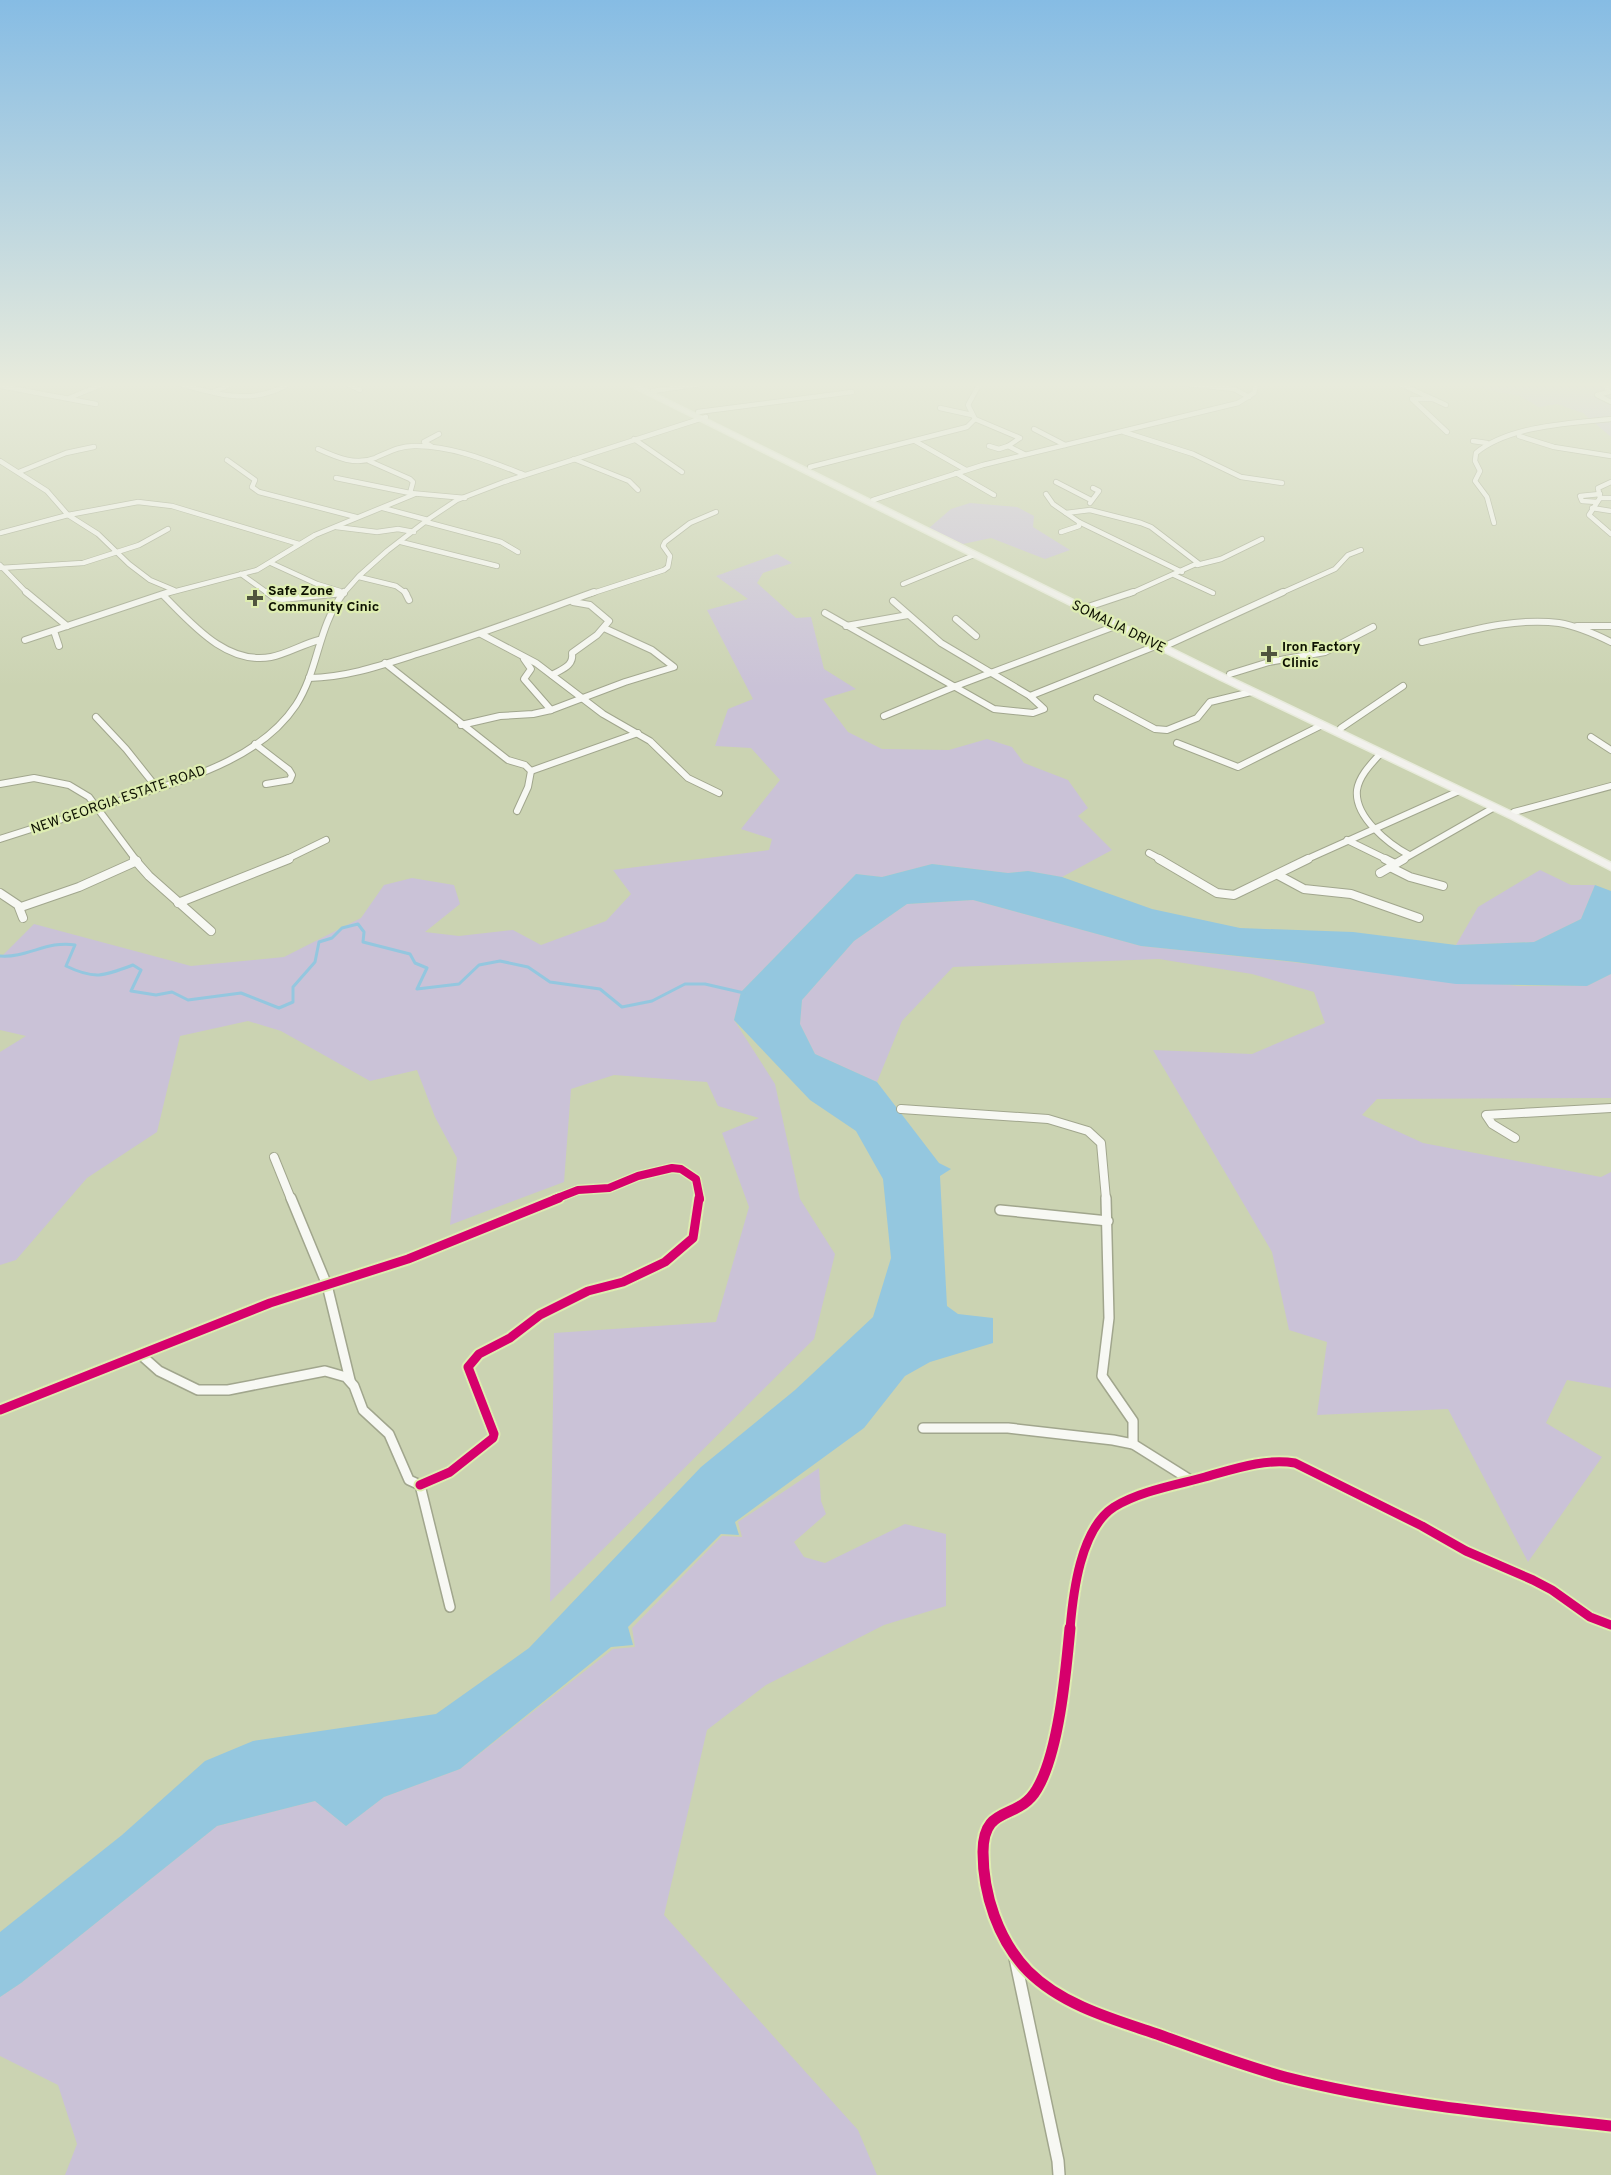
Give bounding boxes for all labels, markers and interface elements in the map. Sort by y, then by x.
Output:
place label: Safe Zone Community Cinic [268,583,379,616]
marker: Safe Zone Community Cinic [246,589,264,607]
street label: SOMALIA DRIVE [1069,597,1168,657]
place label: Iron Factory Clinic [1282,639,1361,672]
marker: Iron Factory Clinic [1260,645,1278,663]
street label: NEW GEORGIA ESTATE ROAD [29,762,208,838]

